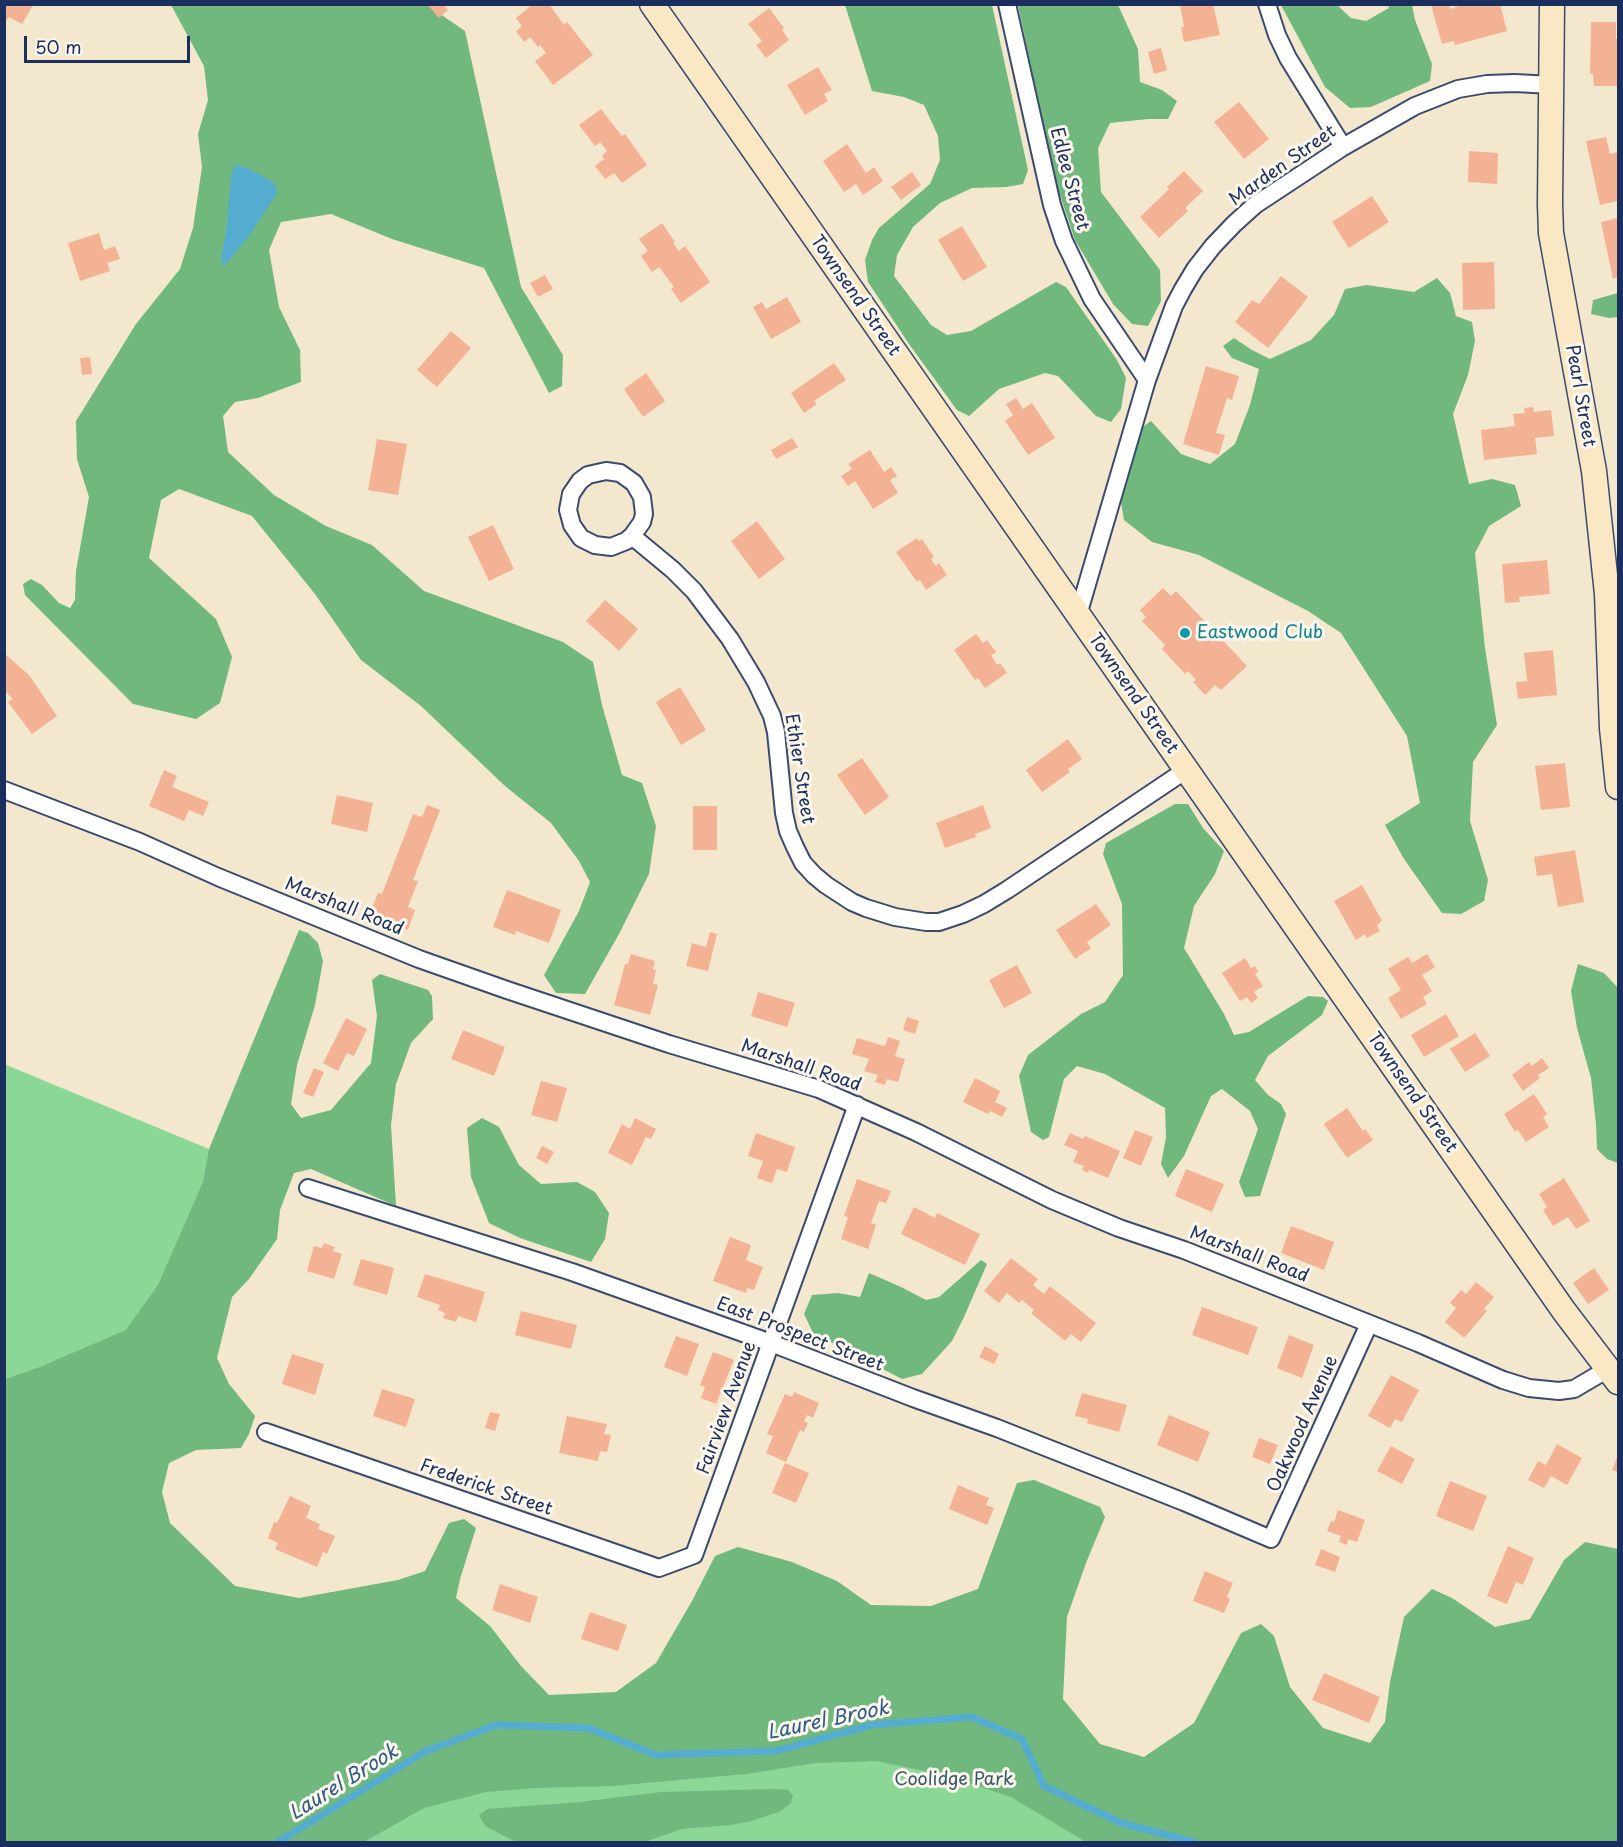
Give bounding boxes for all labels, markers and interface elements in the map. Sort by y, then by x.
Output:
scale bar [27,24,194,62]
text: 50 m [35,33,82,60]
street label: Marden Street [1225,121,1341,211]
street label: Edlee Street [1045,125,1093,233]
street label: Townsend Street [805,232,905,360]
street label: Pearl Street [1560,343,1600,449]
place label: Eastwood Club [1197,622,1323,644]
marker: Eastwood Club [1178,626,1192,640]
street label: Townsend Street [1083,630,1183,758]
street label: Ethier Street [780,712,818,826]
street label: Marshall Road [282,873,406,941]
street label: Townsend Street [1362,1029,1462,1157]
street label: Marshall Road [738,1035,864,1097]
street label: Marshall Road [1186,1222,1312,1288]
street label: East Prospect Street [714,1293,886,1377]
street label: Fairview Avenue [693,1339,761,1477]
street label: Oakwood Avenue [1263,1352,1343,1496]
street label: Frederick Street [417,1455,555,1521]
water label: Laurel Brook [765,1696,891,1746]
water label: Laurel Brook [285,1740,403,1826]
park label: Coolidge Park [894,1769,1014,1791]

